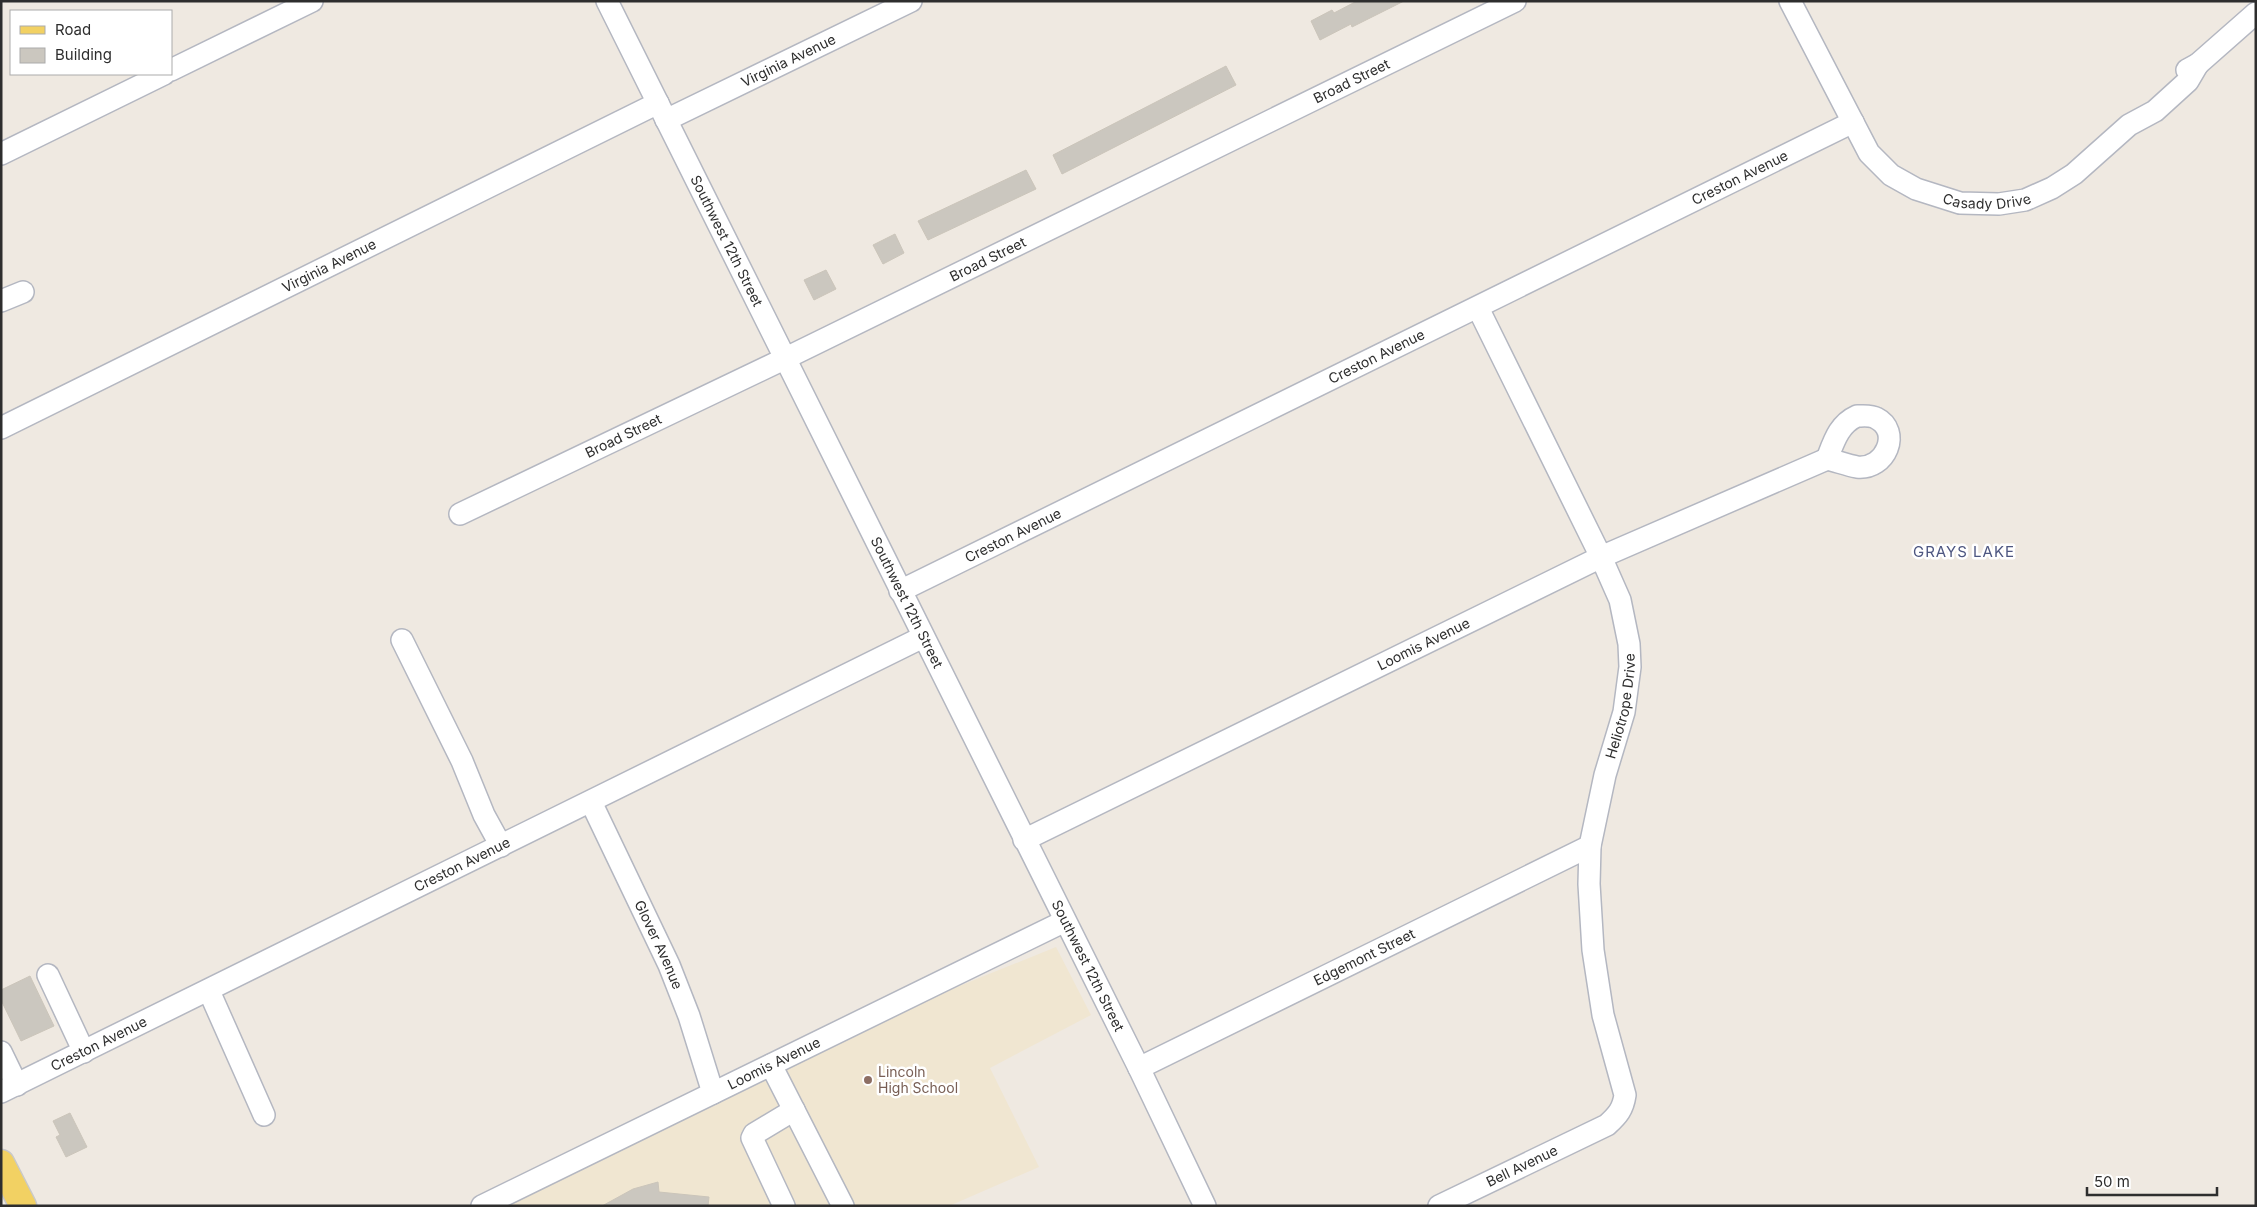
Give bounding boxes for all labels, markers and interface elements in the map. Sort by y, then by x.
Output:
legend [10,10,172,75]
text: Road [55,20,91,39]
street label: Virginia Avenue [738,30,838,90]
text: Building [55,45,112,64]
street label: Broad Street [1310,55,1392,106]
street label: Creston Avenue [1689,146,1791,208]
street label: Southwest 12th Street [687,172,767,309]
street label: Casady Drive [1941,189,2033,212]
street label: Broad Street [947,233,1029,285]
street label: Virginia Avenue [279,235,379,296]
street label: Creston Avenue [1325,325,1427,387]
street label: Broad Street [582,410,664,461]
street label: Creston Avenue [962,504,1064,566]
street label: Southwest 12th Street [867,534,947,671]
district label: GRAYS LAKE [1913,542,2015,561]
street label: Loomis Avenue [1374,614,1472,673]
street label: Heliotrope Drive [1601,653,1638,761]
street label: Creston Avenue [411,833,513,895]
street label: Glover Avenue [631,897,687,992]
street label: Southwest 12th Street [1049,897,1128,1034]
street label: Edgemont Street [1311,924,1418,989]
street label: Creston Avenue [48,1012,149,1074]
street label: Loomis Avenue [725,1033,823,1093]
place label: Lincoln High School [878,1063,958,1096]
marker: Lincoln High School [862,1074,874,1086]
street label: Bell Avenue [1483,1141,1560,1190]
scale bar [2087,1164,2217,1196]
text: 50 m [2094,1172,2130,1191]

